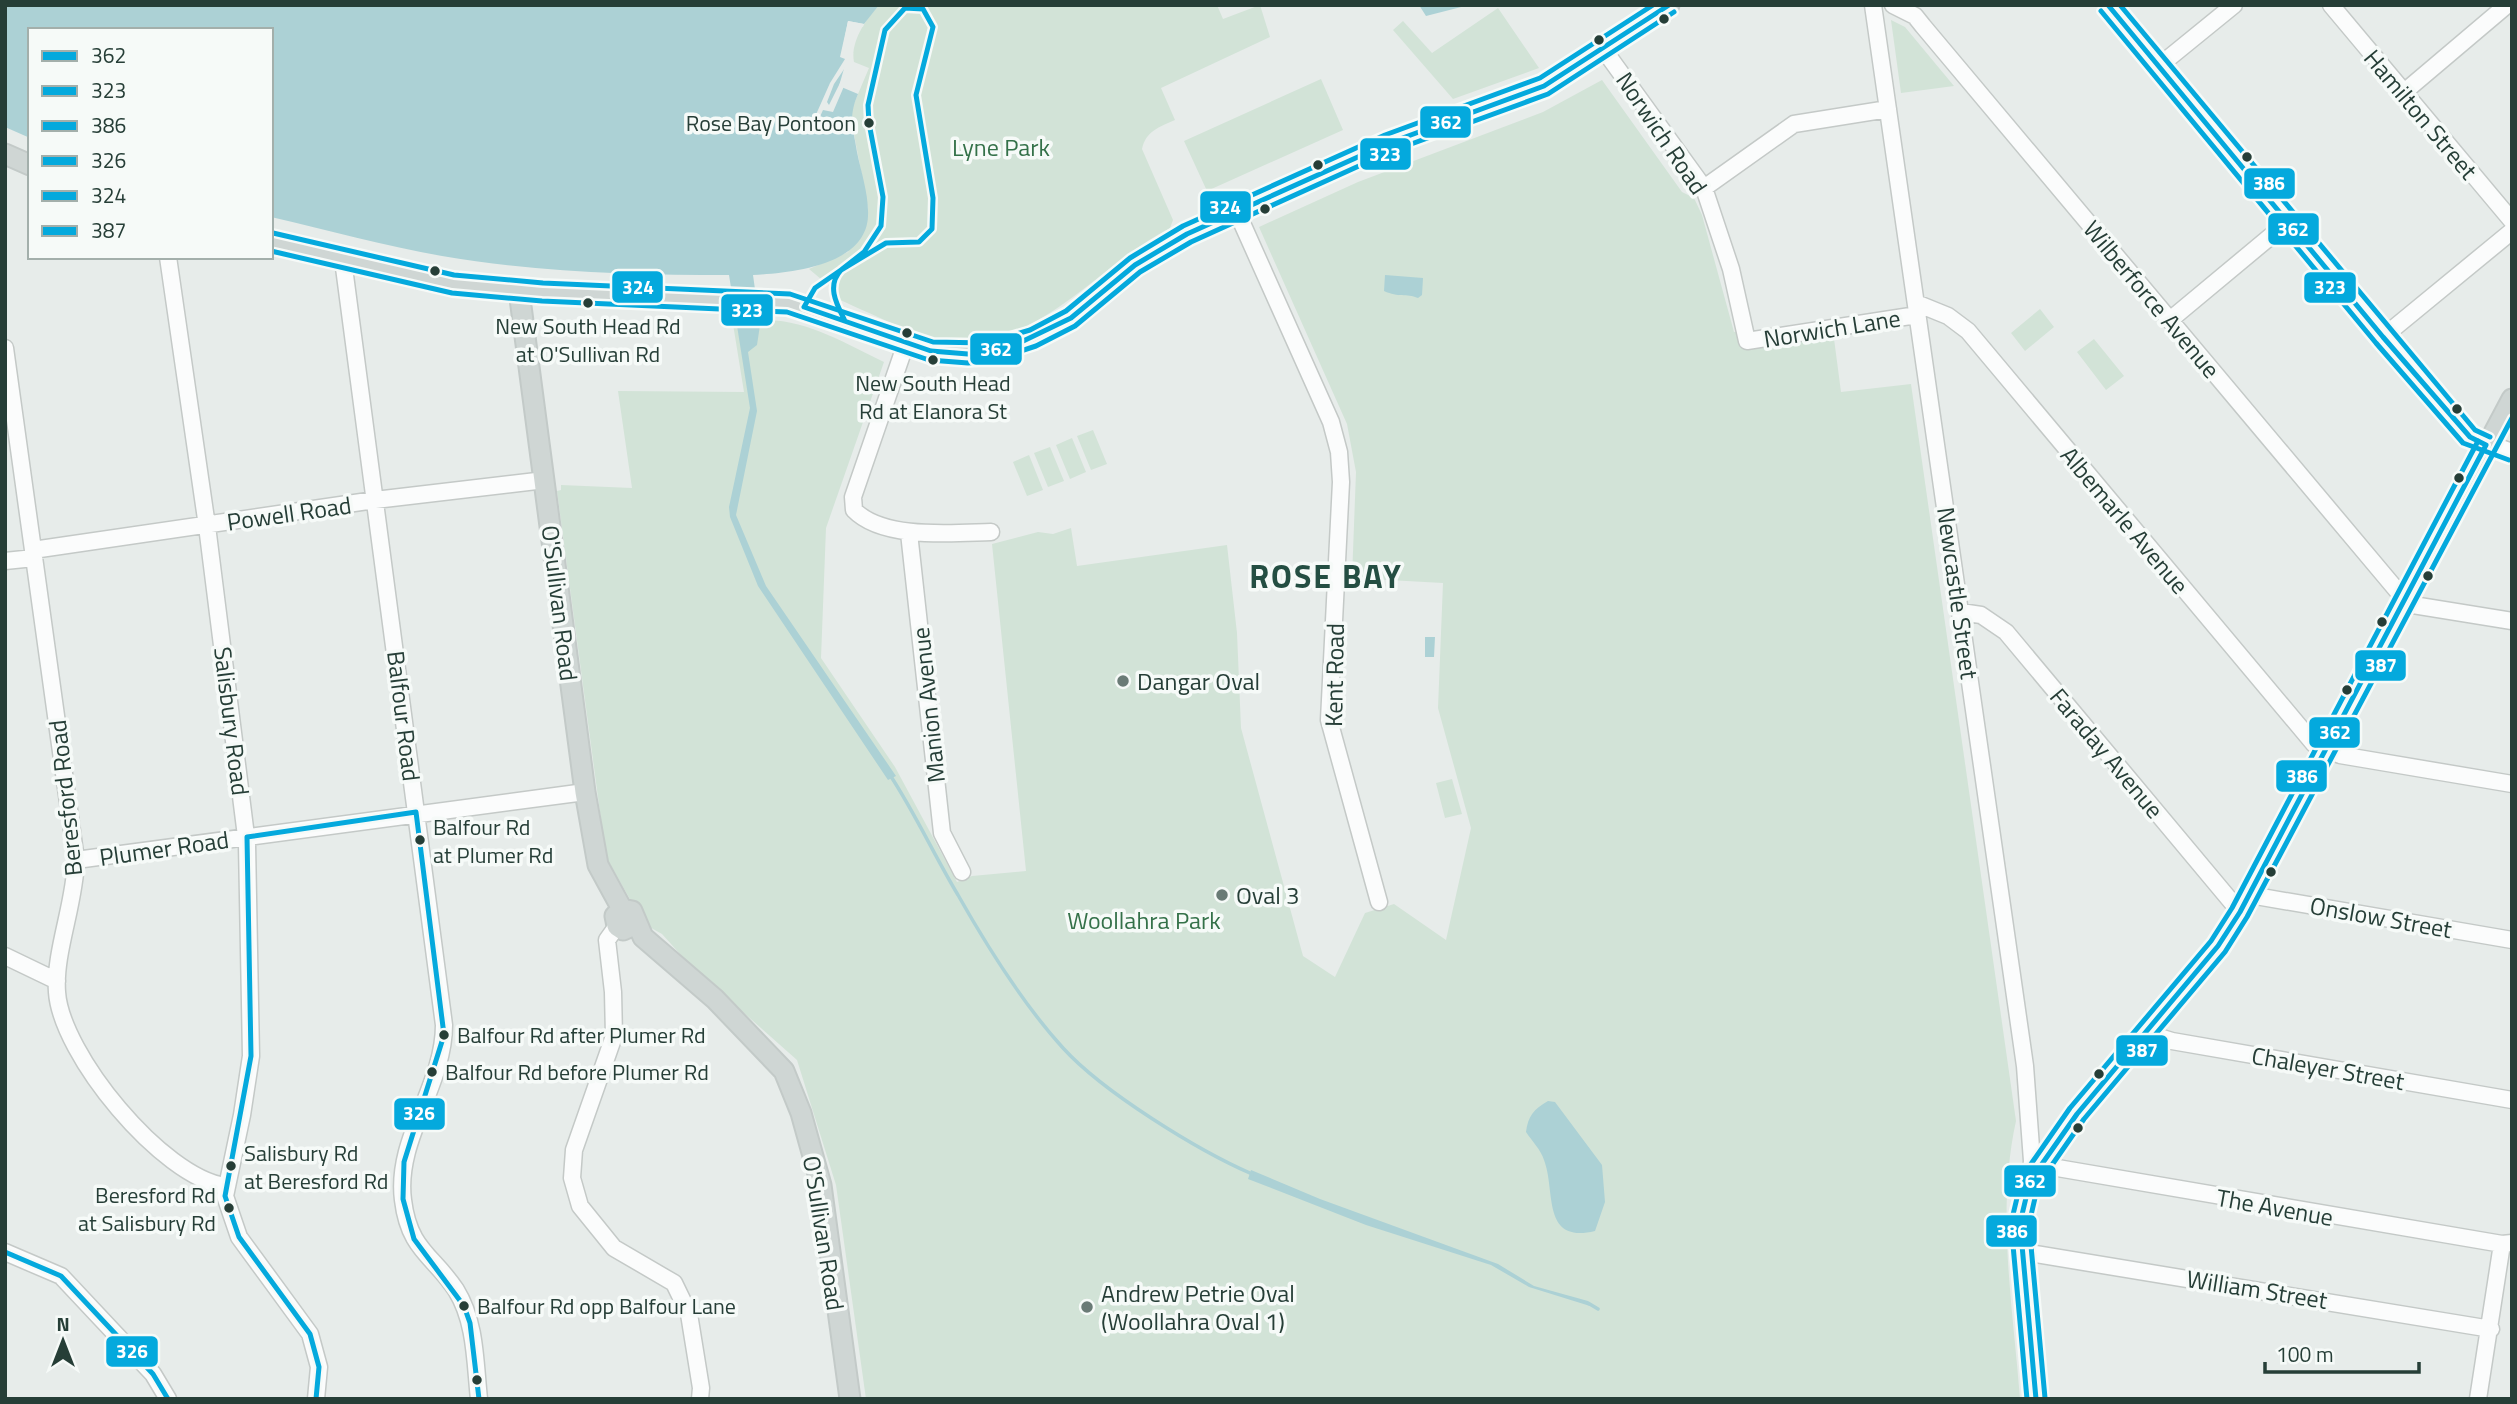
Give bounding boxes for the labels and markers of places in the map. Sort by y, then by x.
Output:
unlabelled marker [1657,12,1671,26]
unlabelled marker [1592,33,1606,47]
place label: Rose Bay Pontoon [686,106,856,140]
marker: Rose Bay Pontoon [862,116,876,130]
unlabelled marker [2240,150,2254,164]
unlabelled marker [1311,158,1325,172]
unlabelled marker [1258,202,1272,216]
unlabelled marker [428,264,442,278]
marker: New South Head Rd at O'Sullivan Rd [581,296,595,310]
place label: New South Head Rd at O'Sullivan Rd [495,309,681,371]
unlabelled marker [900,326,914,340]
marker: New South Head Rd at Elanora St [926,353,940,367]
place label: New South Head Rd at Elanora St [855,366,1011,428]
unlabelled marker [2450,402,2464,416]
unlabelled marker [2452,471,2466,485]
unlabelled marker [2421,569,2435,583]
unlabelled marker [2375,615,2389,629]
place label: Dangar Oval [1137,663,1260,699]
marker: Dangar Oval [1115,673,1131,689]
unlabelled marker [2340,683,2354,697]
place label: Balfour Rd at Plumer Rd [433,810,553,872]
marker: Balfour Rd at Plumer Rd [413,833,427,847]
unlabelled marker [2264,865,2278,879]
place label: Oval 3 [1236,877,1299,913]
marker: Oval 3 [1214,887,1230,903]
place label: Balfour Rd after Plumer Rd [457,1018,706,1052]
marker: Balfour Rd after Plumer Rd [437,1028,451,1042]
place label: Balfour Rd before Plumer Rd [445,1055,709,1089]
marker: Balfour Rd before Plumer Rd [425,1065,439,1079]
unlabelled marker [2092,1067,2106,1081]
unlabelled marker [2071,1121,2085,1135]
place label: Salisbury Rd at Beresford Rd [244,1136,388,1198]
marker: Salisbury Rd at Beresford Rd [224,1159,238,1173]
place label: Beresford Rd at Salisbury Rd [78,1178,216,1240]
marker: Beresford Rd at Salisbury Rd [222,1201,236,1215]
place label: Andrew Petrie Oval (Woollahra Oval 1) [1101,1275,1295,1339]
place label: Balfour Rd opp Balfour Lane [477,1289,736,1323]
marker: Balfour Rd opp Balfour Lane [457,1299,471,1313]
marker: Andrew Petrie Oval (Woollahra Oval 1) [1079,1299,1095,1315]
unlabelled marker [470,1373,484,1387]

